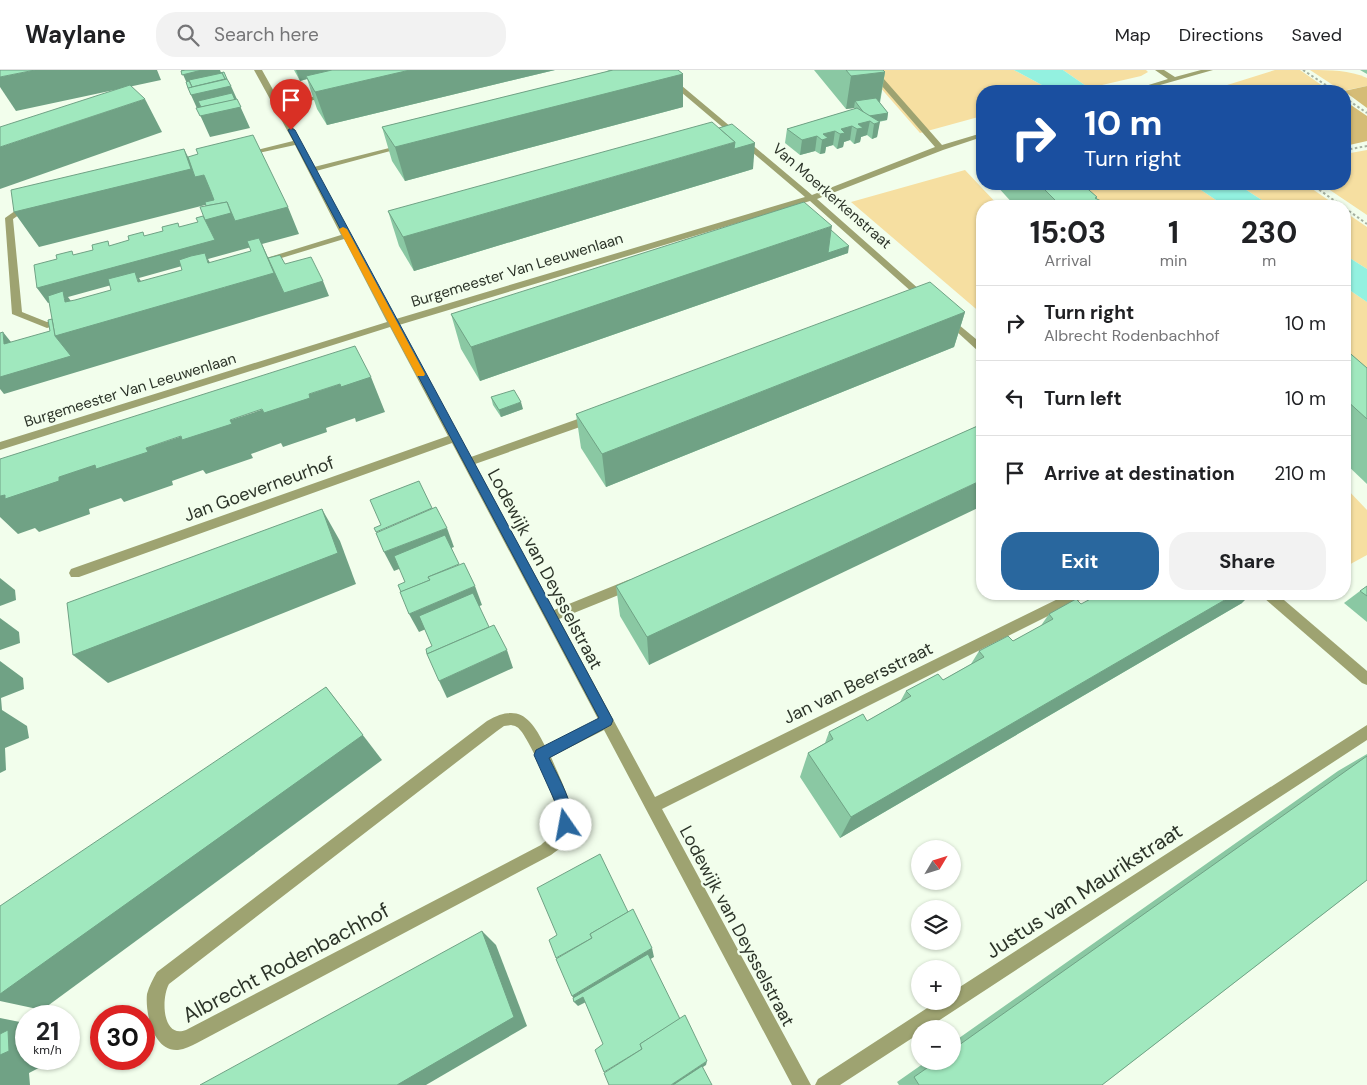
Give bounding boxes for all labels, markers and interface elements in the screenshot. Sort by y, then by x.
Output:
search box [156,12,506,57]
text: Waylane [25,19,126,50]
icon: search [174,21,202,49]
text: Search here [214,22,319,47]
text: Map [1115,23,1151,47]
text: Directions [1179,23,1264,47]
text: Saved [1292,23,1342,47]
pin [270,79,312,130]
icon: arrive [277,86,305,114]
text: 10 m [1084,100,1163,146]
icon: right [1001,105,1066,170]
street label: Van Moerkerkenstraat [768,139,896,253]
text: Turn right [1084,144,1181,173]
text: 15:03 [1030,213,1106,252]
text: 1 [1168,213,1179,252]
text: 230 [1241,213,1297,252]
street label: Burgemeester Van Leeuwenlaan [409,228,625,312]
text: Arrival [1045,250,1091,271]
text: min [1160,250,1187,271]
text: m [1262,250,1276,271]
text: Turn right [1044,300,1134,325]
icon: right [1001,309,1029,337]
text: 10 m [1285,311,1326,336]
text: Albrecht Rodenbachhof [1044,325,1220,346]
street label: Burgemeester Van Leeuwenlaan [22,348,238,432]
icon: left [1001,384,1029,412]
text: Turn left [1044,386,1122,411]
text: 10 m [1285,386,1326,411]
street label: Jan Goeverneurhof [180,451,338,527]
icon: arrive [1001,459,1029,487]
text: Arrive at destination [1044,461,1235,486]
text: 210 m [1274,461,1326,486]
street label: Lodewijk van Deysselstraat [482,464,608,674]
button: Exit [1001,532,1159,590]
button: Share [1169,532,1326,590]
street label: Jan van Beersstraat [779,636,937,730]
position arrow [539,798,591,850]
street label: Justus van Maurikstraat [980,817,1188,965]
street label: Lodewijk van Deysselstraat [674,821,800,1031]
north arrow [911,840,961,890]
map controls [911,840,961,1070]
street label: Albrecht Rodenbachhof [178,896,394,1030]
button: layers [911,900,961,950]
button: + [911,960,961,1010]
speed limit sign: 30 [90,1005,155,1070]
text: 21 [36,1015,59,1048]
button: − [911,1020,961,1070]
text: km/h [33,1042,62,1058]

